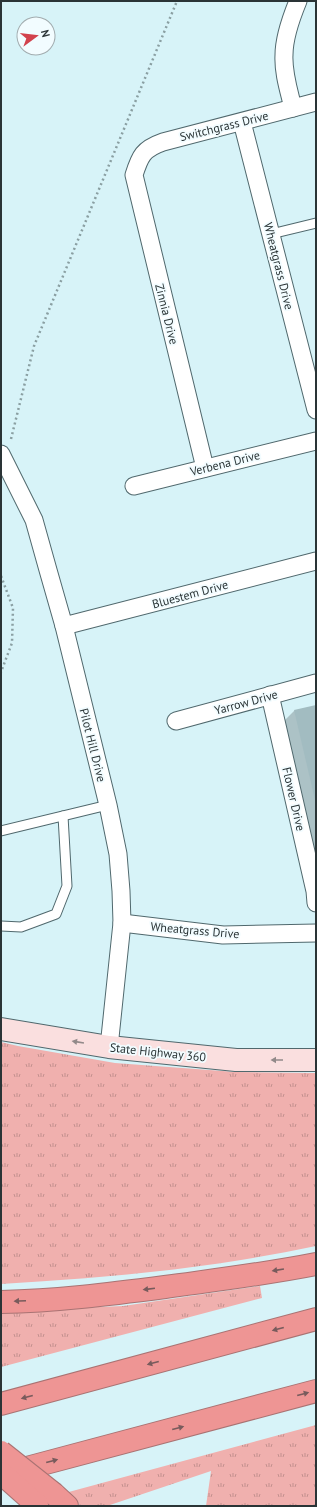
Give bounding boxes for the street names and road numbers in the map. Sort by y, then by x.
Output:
street label: Switchgrass Drive [178,108,270,144]
street label: Wheatgrass Drive [261,221,297,311]
street label: Zinnia Drive [152,282,182,346]
street label: Verbena Drive [188,447,262,479]
street label: Bluestem Drive [150,577,230,611]
street label: Yarrow Drive [213,686,279,718]
street label: Pilot Hill Drive [77,707,109,783]
street label: Flower Drive [279,766,309,832]
street label: Wheatgrass Drive [150,919,240,941]
street label: State Highway 360 [109,1039,207,1065]

